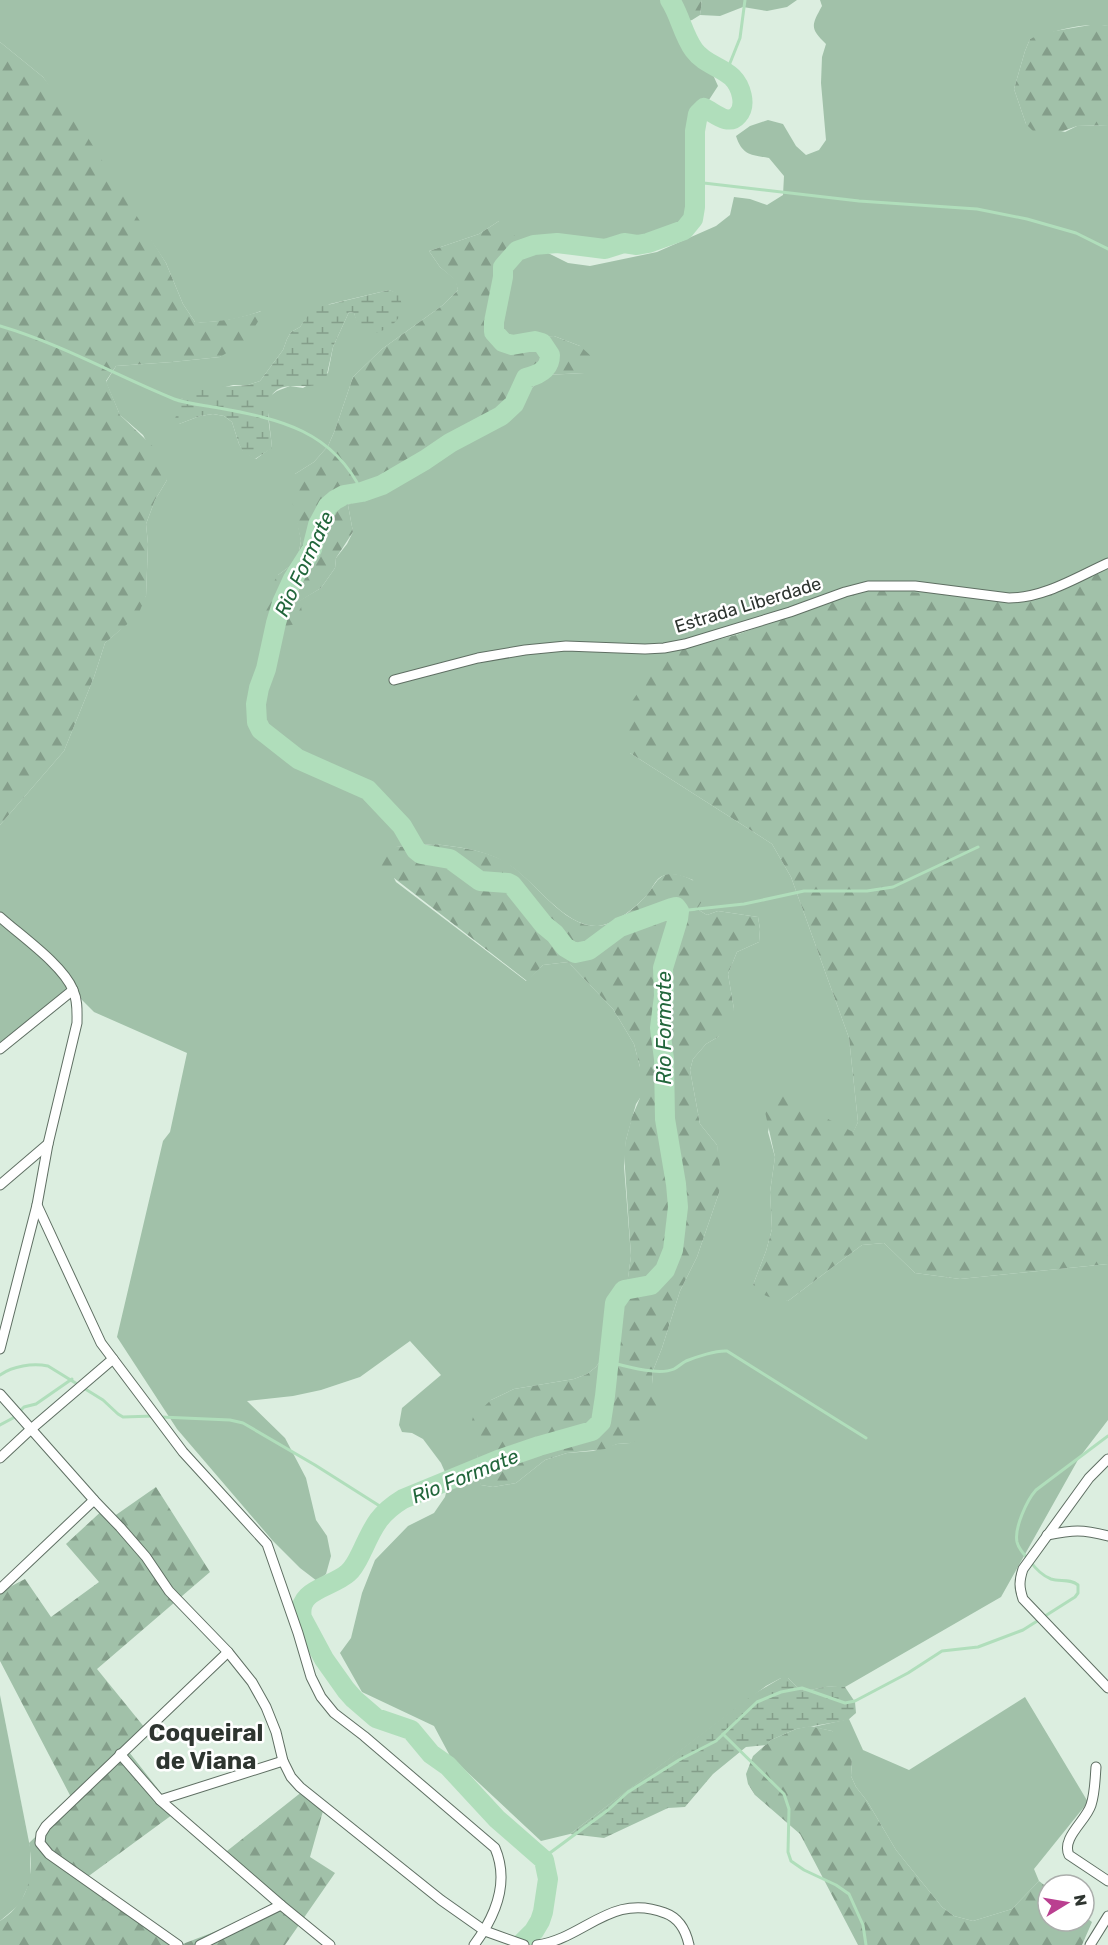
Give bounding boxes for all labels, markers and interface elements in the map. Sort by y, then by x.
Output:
water label: Rio Formate [269,508,339,620]
street label: Estrada Liberdade [672,572,824,638]
water label: Rio Formate [652,971,676,1085]
water label: Rio Formate [408,1444,522,1508]
district label: Coqueiral de Viana [149,1719,263,1775]
north arrow [1036,1873,1096,1933]
text: N [1070,1893,1091,1908]

